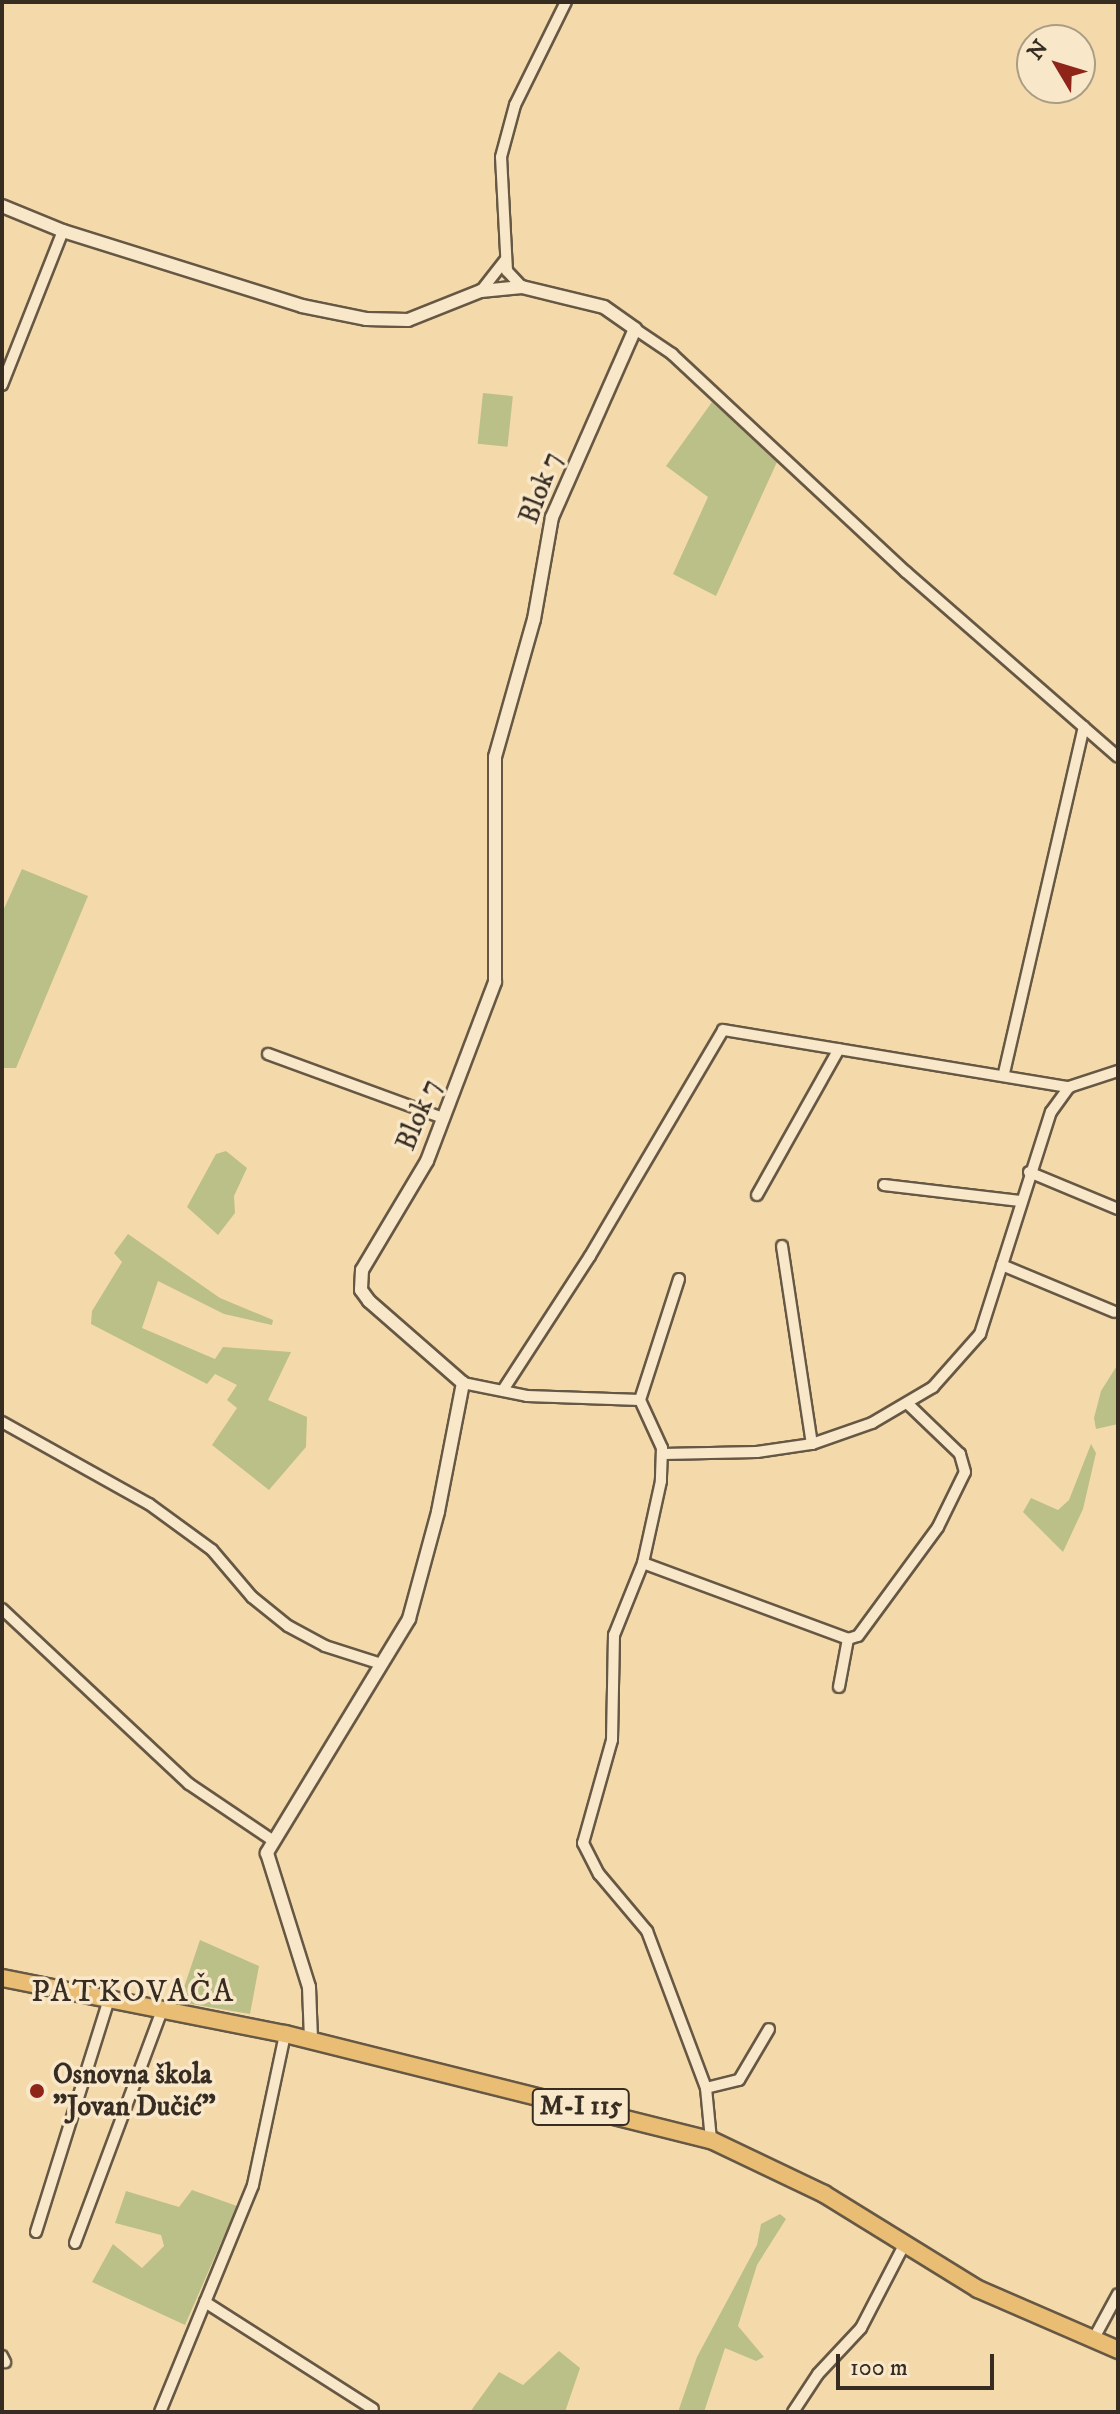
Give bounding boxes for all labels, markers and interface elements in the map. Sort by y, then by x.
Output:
north arrow [1016,24,1096,104]
text: N [1022,35,1054,66]
street label: Blok 7 [513,447,569,529]
street label: Blok 7 [390,1074,448,1156]
district label: PATKOVAČA [31,1973,235,2011]
place label: Osnovna škola "Jovan Dučić" [53,2058,216,2124]
marker: Osnovna škola "Jovan Dučić" [28,2082,46,2100]
road number: M-I 115 [531,2085,631,2129]
scale bar [840,2338,998,2388]
text: 100 m [850,2353,908,2383]

